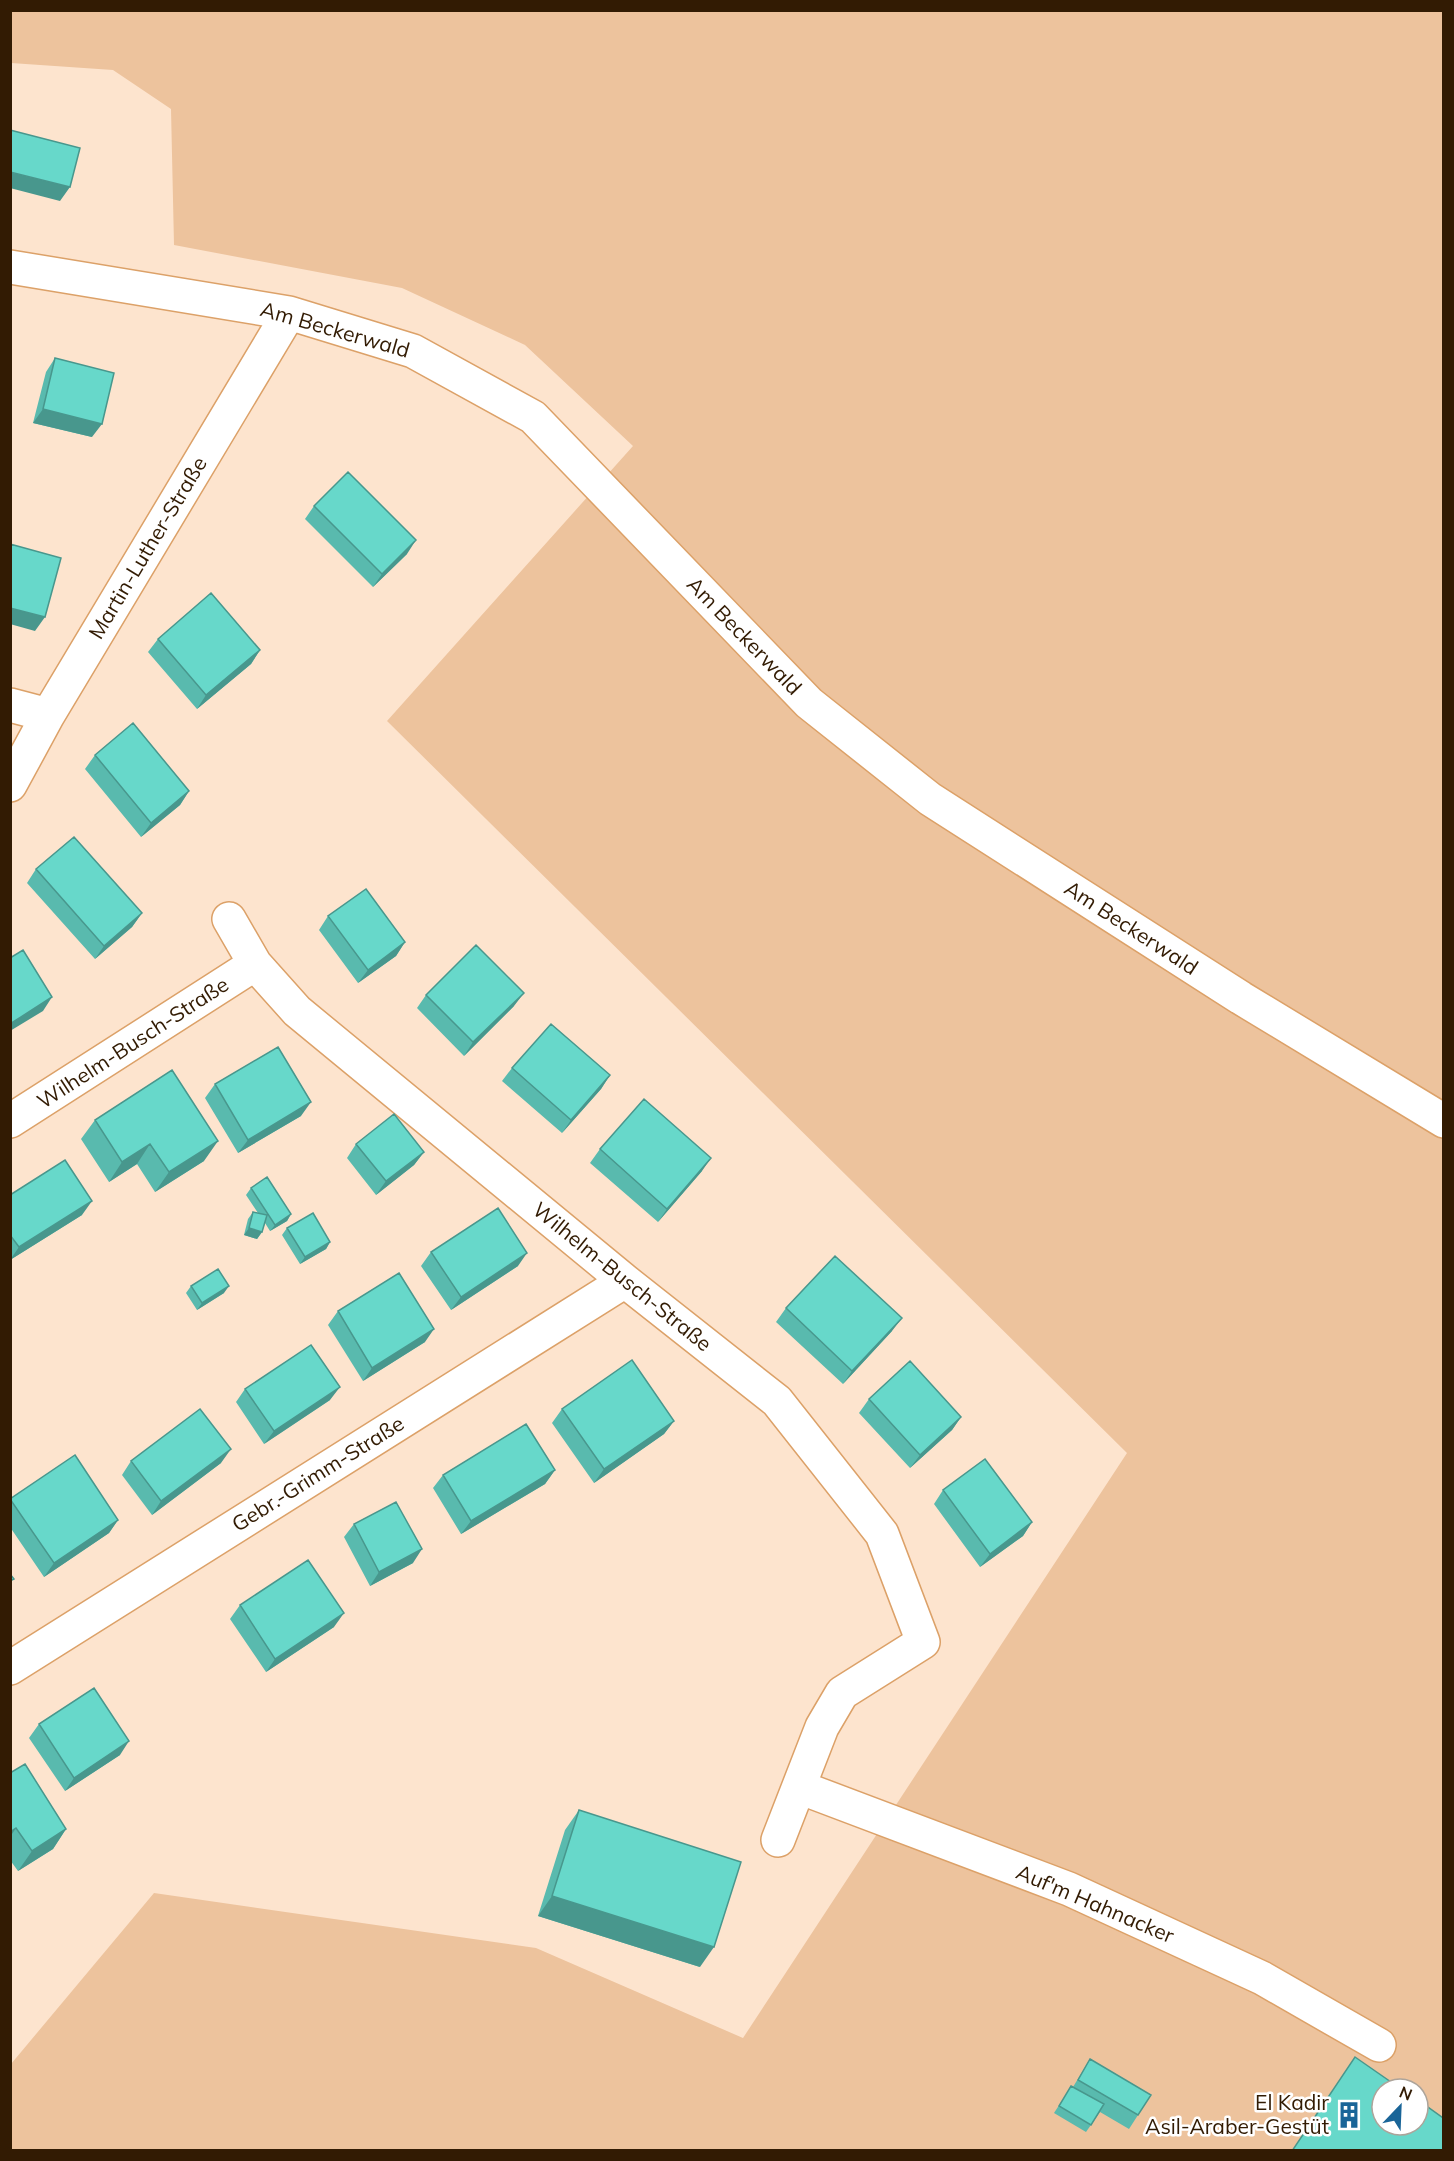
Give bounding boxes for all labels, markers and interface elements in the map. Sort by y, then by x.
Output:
street label: Am Beckerwald [258,295,413,363]
street label: Martin-Luther-Straße [82,452,212,643]
street label: Am Beckerwald [682,571,808,700]
street label: Am Beckerwald [1060,874,1203,980]
street label: Wilhelm-Busch-Straße [32,971,233,1114]
street label: Wilhelm-Busch-Straße [528,1196,717,1356]
street label: Gebr.-Grimm-Straße [227,1410,408,1537]
street label: Auf'm Hahnacker [1012,1858,1179,1948]
north arrow [1370,2077,1430,2137]
text: N [1396,2082,1415,2105]
place label: El Kadir Asil-Araber-Gestüt [1145,2089,1329,2139]
building icon: El Kadir Asil-Araber-Gestüt [1334,2100,1364,2130]

